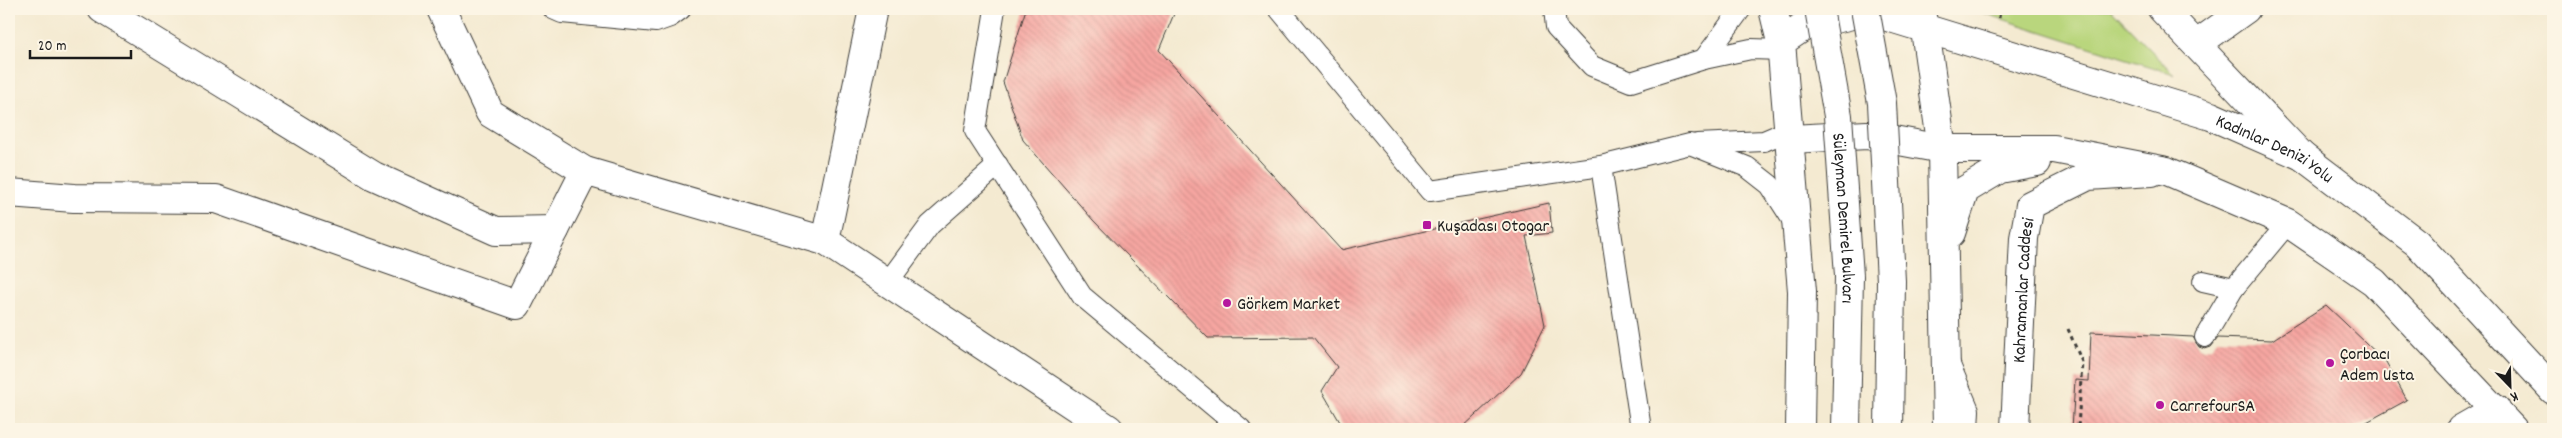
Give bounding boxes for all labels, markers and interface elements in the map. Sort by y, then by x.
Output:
scale bar [30,28,131,60]
text: 20 m [38,36,66,58]
street label: Kadınlar Denizi Yolu [2211,110,2338,191]
street label: Süleyman Demirel Bulvarı [1824,132,1859,304]
place label: Kuşadası Otogar [1437,215,1549,240]
street label: Kahramanlar Caddesi [2008,216,2042,364]
marker: Kuşadası Otogar [1421,219,1433,231]
place label: Görkem Market [1237,293,1341,318]
marker: Görkem Market [1221,297,1233,309]
place label: Çorbacı Adem Usta [2340,343,2415,389]
marker: Çorbacı Adem Usta [2324,357,2336,369]
north arrow [2484,360,2534,410]
text: K [2507,386,2521,407]
place label: CarrefourSA [2170,395,2255,420]
marker: CarrefourSA [2154,399,2166,411]

